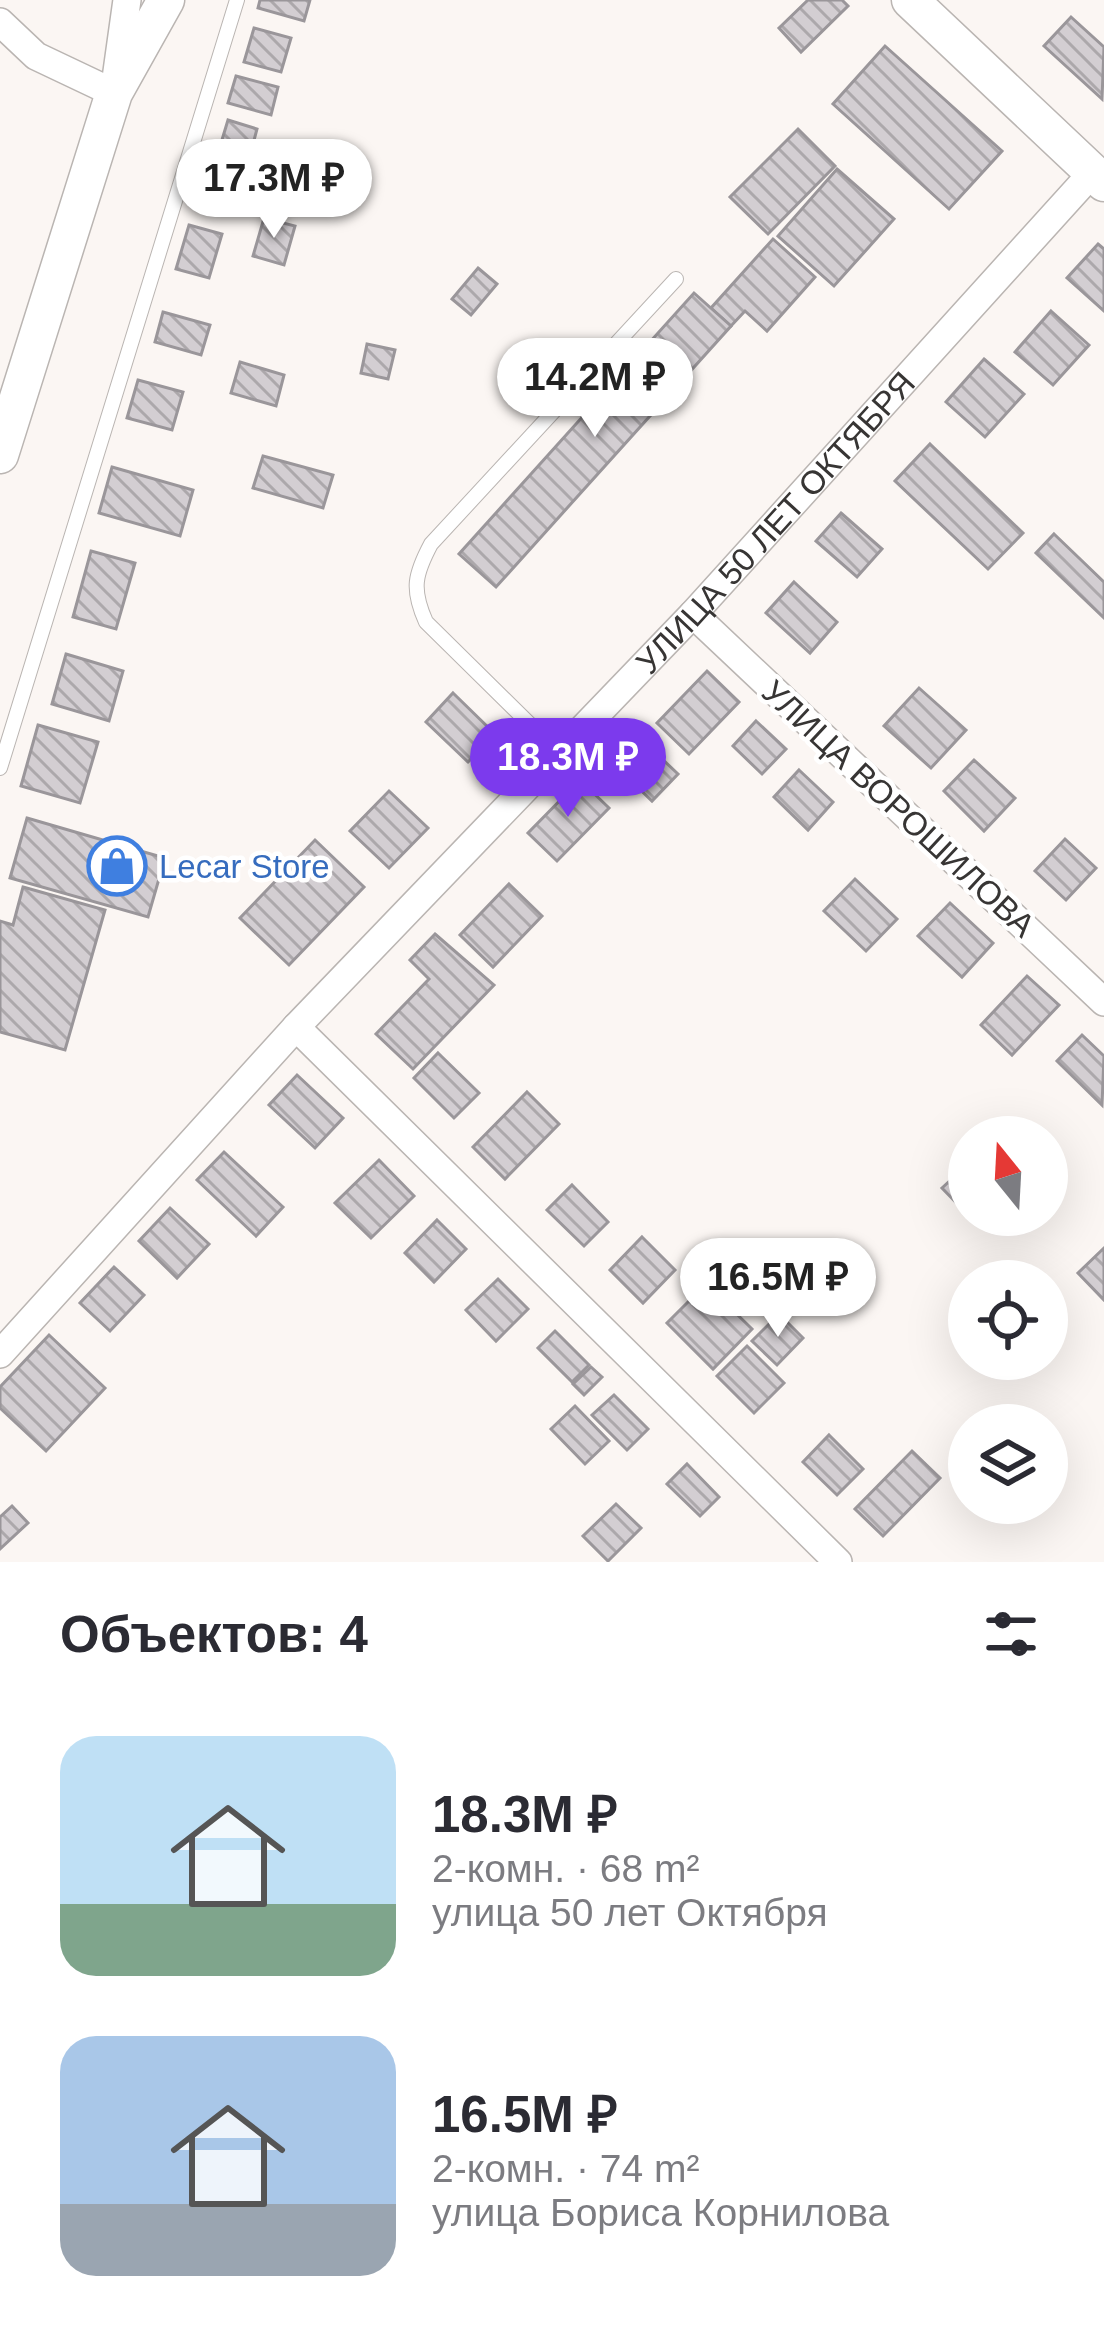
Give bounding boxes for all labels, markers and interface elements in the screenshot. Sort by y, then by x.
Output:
pin: 17.3M ₽ [163,139,385,241]
text: 17.3M ₽ [203,156,345,199]
pin: 14.2M ₽ [484,338,706,440]
text: 14.2M ₽ [524,355,666,398]
street label: УЛИЦА 50 ЛЕТ ОКТЯБРЯ [629,364,922,681]
street label: УЛИЦА ВОРОШИЛОВА [755,673,1042,944]
pin: 18.3M ₽ [457,718,679,820]
text: 18.3M ₽ [497,735,639,778]
shop icon: Lecar Store [86,835,148,897]
place label: Lecar Store [159,848,330,885]
north arrow [948,1116,1068,1236]
map controls [948,1116,1068,1524]
pin: 16.5M ₽ [667,1238,889,1340]
text: 16.5M ₽ [707,1255,849,1298]
button: locate [948,1260,1068,1380]
button: layers [948,1404,1068,1524]
icon: filters [978,1601,1044,1667]
text: Объектов: 4 [60,1606,368,1663]
icon: home [156,1784,300,1928]
text: 18.3M ₽ [432,1786,618,1843]
text: 2-комн. · 68 m² [432,1847,699,1890]
text: улица 50 лет Октября [432,1891,828,1934]
icon: home [156,2084,300,2228]
text: 16.5M ₽ [432,2086,618,2143]
text: 2-комн. · 74 m² [432,2147,699,2190]
text: улица Бориса Корнилова [432,2191,889,2234]

